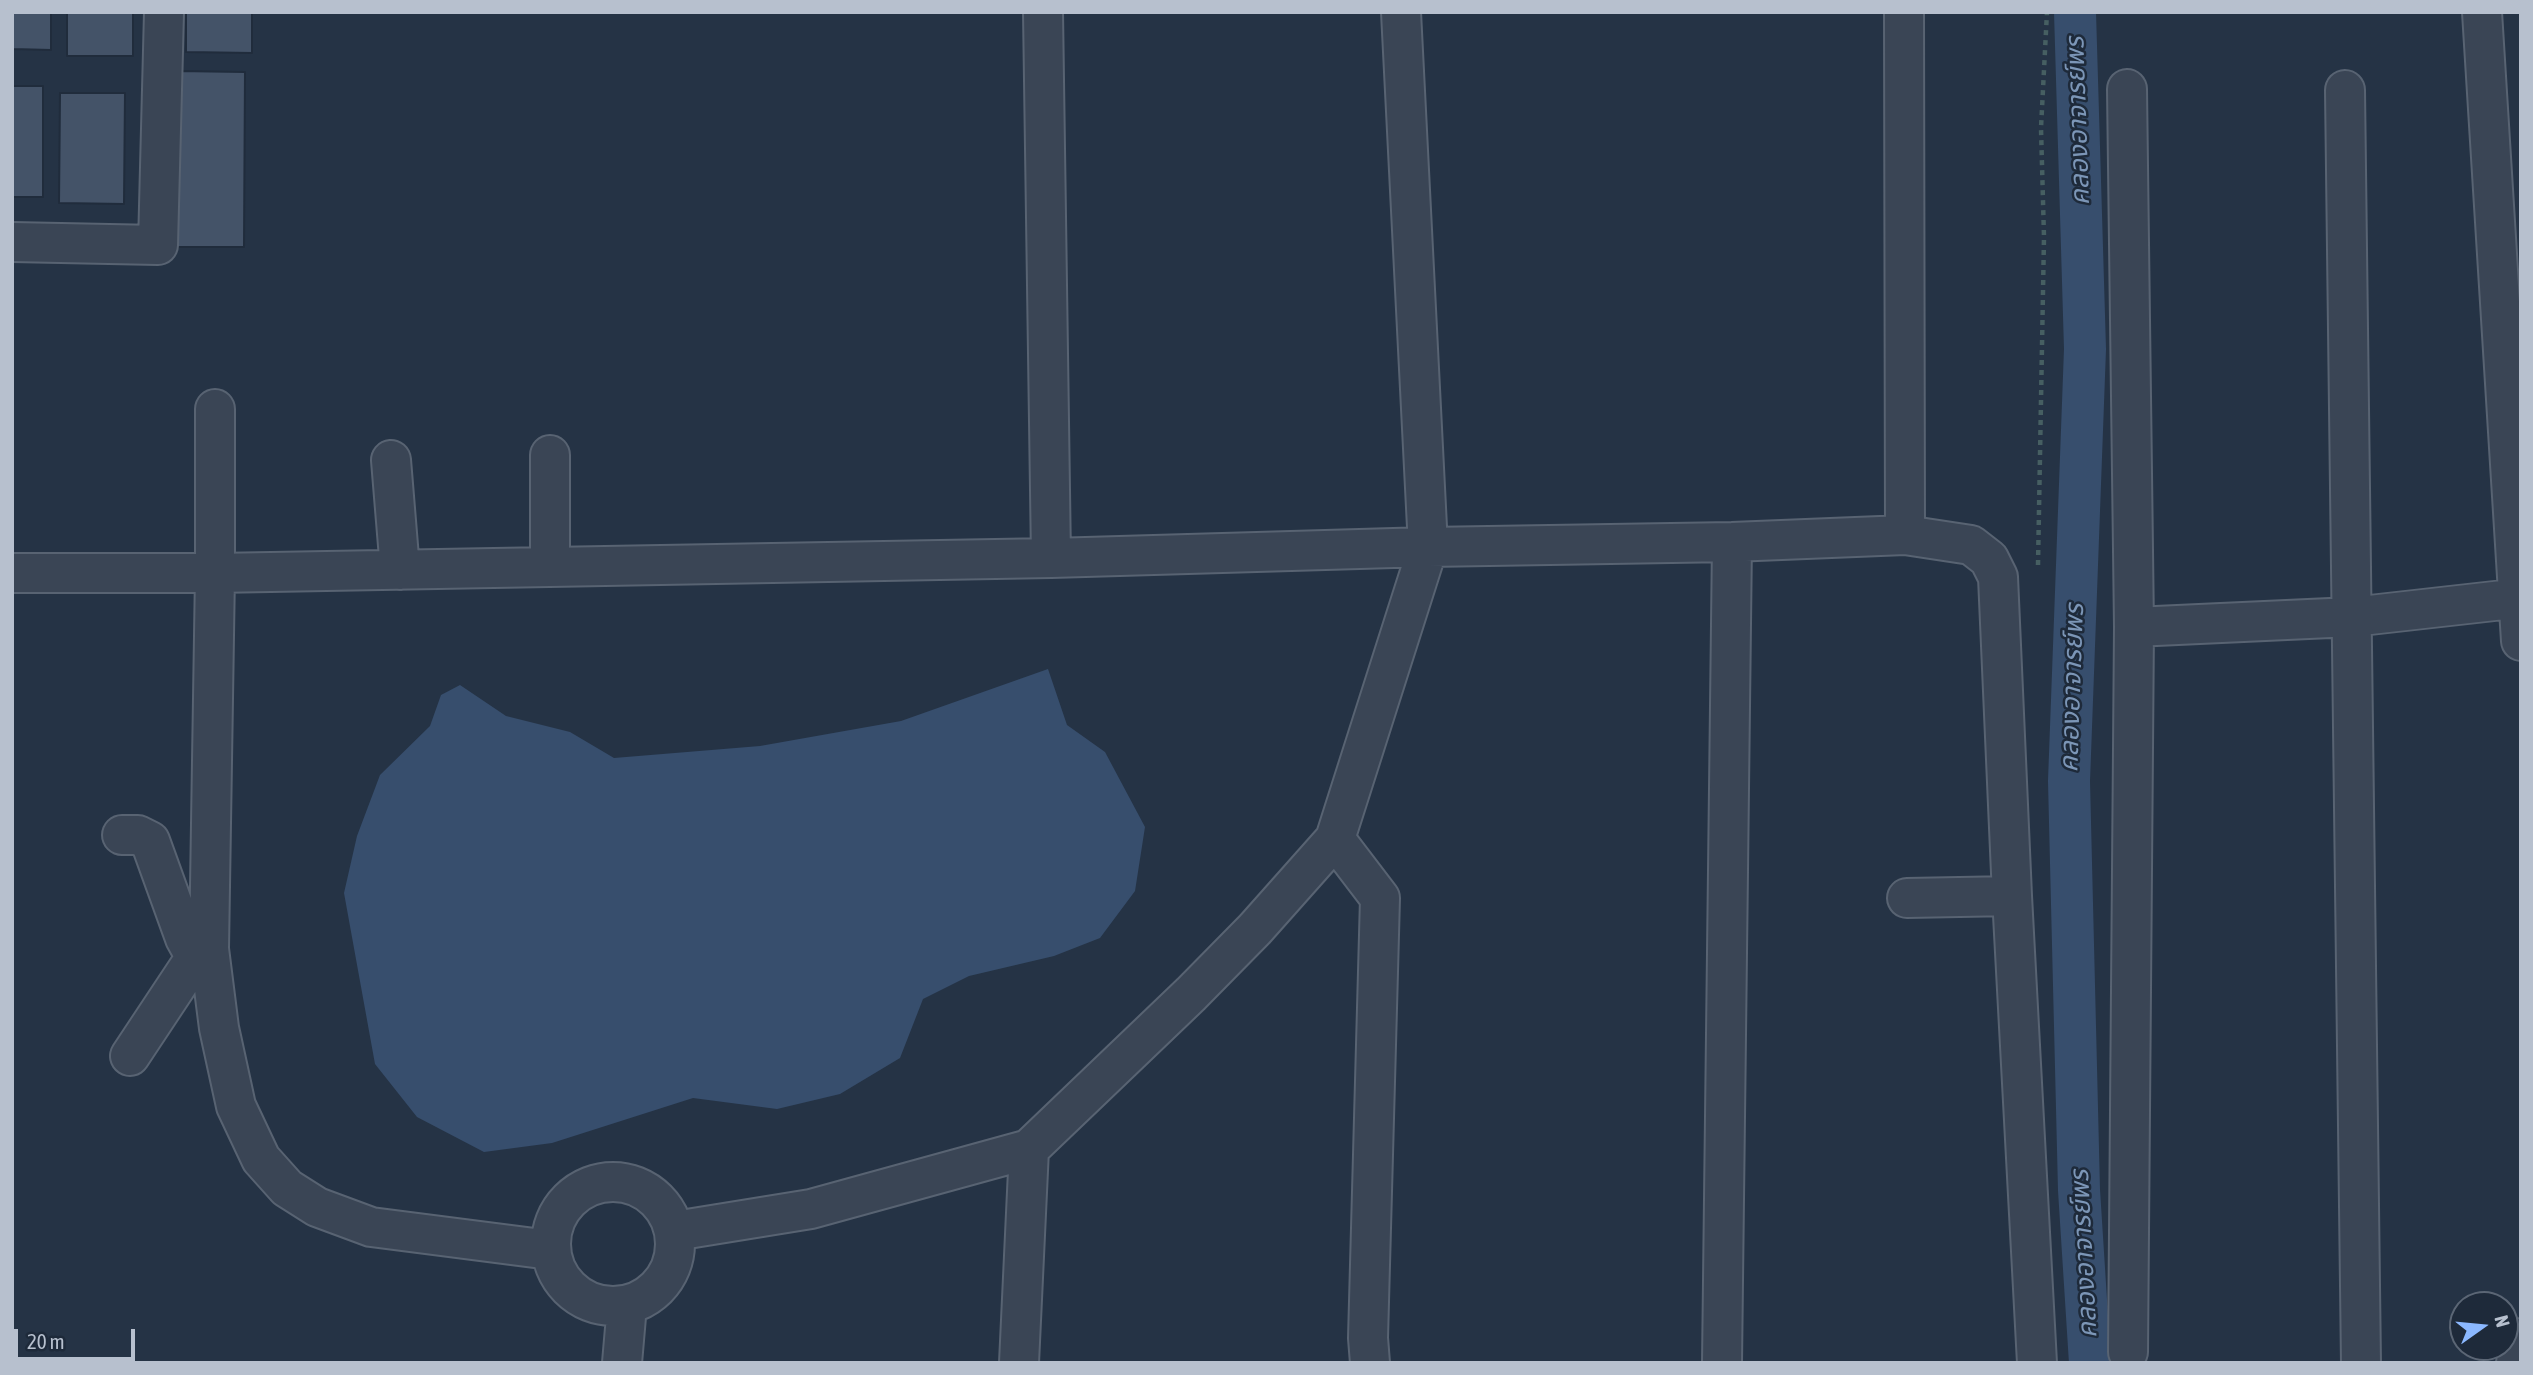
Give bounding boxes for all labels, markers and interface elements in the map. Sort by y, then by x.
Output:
water label: คลองอาจารย์พร [2059,36,2097,206]
water label: คลองอาจารย์พร [2053,603,2091,773]
water label: คลองอาจารย์พร [2064,1169,2104,1339]
north arrow [2449,1291,2519,1361]
text: N [2490,1313,2514,1329]
scale bar [18,1316,138,1360]
text: 20 m [27,1329,65,1353]

